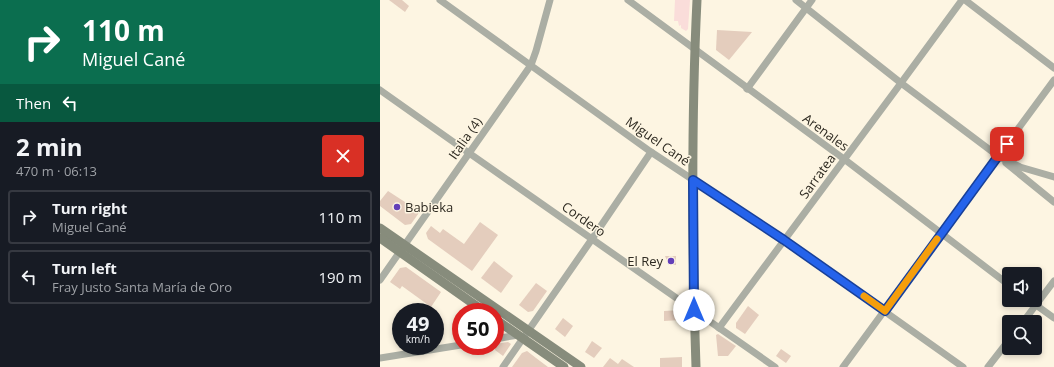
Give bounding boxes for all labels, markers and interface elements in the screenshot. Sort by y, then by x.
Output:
text: 110 m [82,11,165,49]
icon: right [16,16,68,68]
text: Miguel Cané [82,47,185,71]
icon: left [59,92,81,114]
text: Then [16,93,51,113]
street label: Arenales [799,109,853,155]
street label: Miguel Cané [622,112,694,170]
street label: Italia (4) [444,113,486,163]
pin [990,127,1024,161]
text: 2 min [16,130,83,163]
icon: arrive [996,133,1018,155]
button: close [322,135,364,177]
street label: Sarratea [795,150,839,202]
text: 470 m · 06:13 [16,162,97,180]
street label: Cordero [558,197,610,241]
text: Turn right [52,198,127,218]
place label: Babieka [405,198,453,216]
marker: Babieka [392,202,402,212]
icon: right [18,206,40,228]
text: 110 m [318,207,362,227]
text: Miguel Cané [52,218,127,236]
place label: El Rey [627,252,663,270]
marker: El Rey [666,256,676,266]
text: Turn left [52,258,117,278]
icon: left [18,266,40,288]
text: 190 m [318,267,362,287]
map controls [1002,267,1042,355]
button: sound [1002,267,1042,307]
text: Fray Justo Santa María de Oro [52,278,232,296]
position arrow [673,289,715,331]
speed limit sign: 50 [452,303,504,355]
text: 49 [407,310,429,337]
button: search [1002,315,1042,355]
text: km/h [406,332,430,346]

